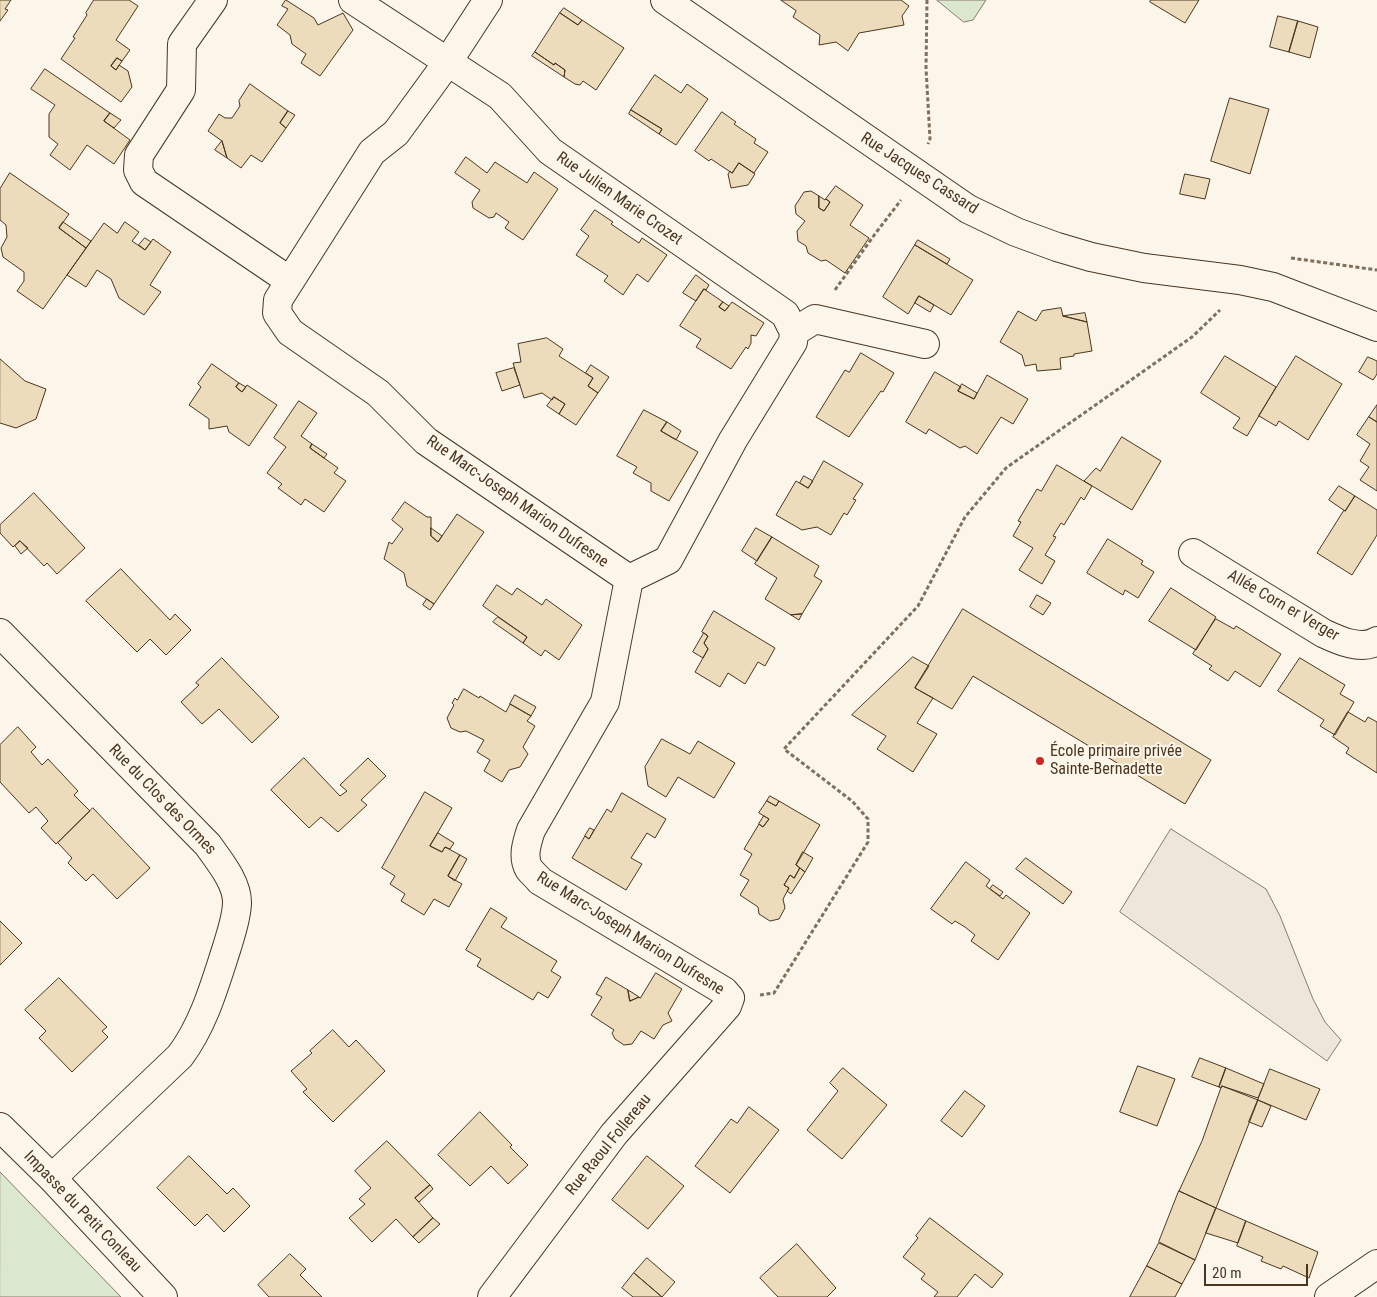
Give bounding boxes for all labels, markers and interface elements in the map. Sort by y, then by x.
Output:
street label: Rue Jacques Cassard [857,129,981,219]
street label: Rue Julien Marie Crozet [552,148,686,250]
street label: Rue Marc-Joseph Marion Dufresne [422,432,612,572]
street label: Allée Corn er Verger [1224,566,1342,646]
street label: Rue du Clos des Ormes [104,741,220,859]
place label: École primaire privée Sainte-Bernadette [1050,742,1182,780]
marker: École primaire privée Sainte-Bernadette [1034,755,1046,767]
street label: Rue Marc-Joseph Marion Dufresne [533,868,727,1000]
street label: Rue Raoul Follereau [562,1091,656,1199]
street label: Impasse du Petit Conleau [19,1147,145,1277]
scale bar [1207,1254,1311,1286]
text: 20 m [1212,1264,1242,1282]

